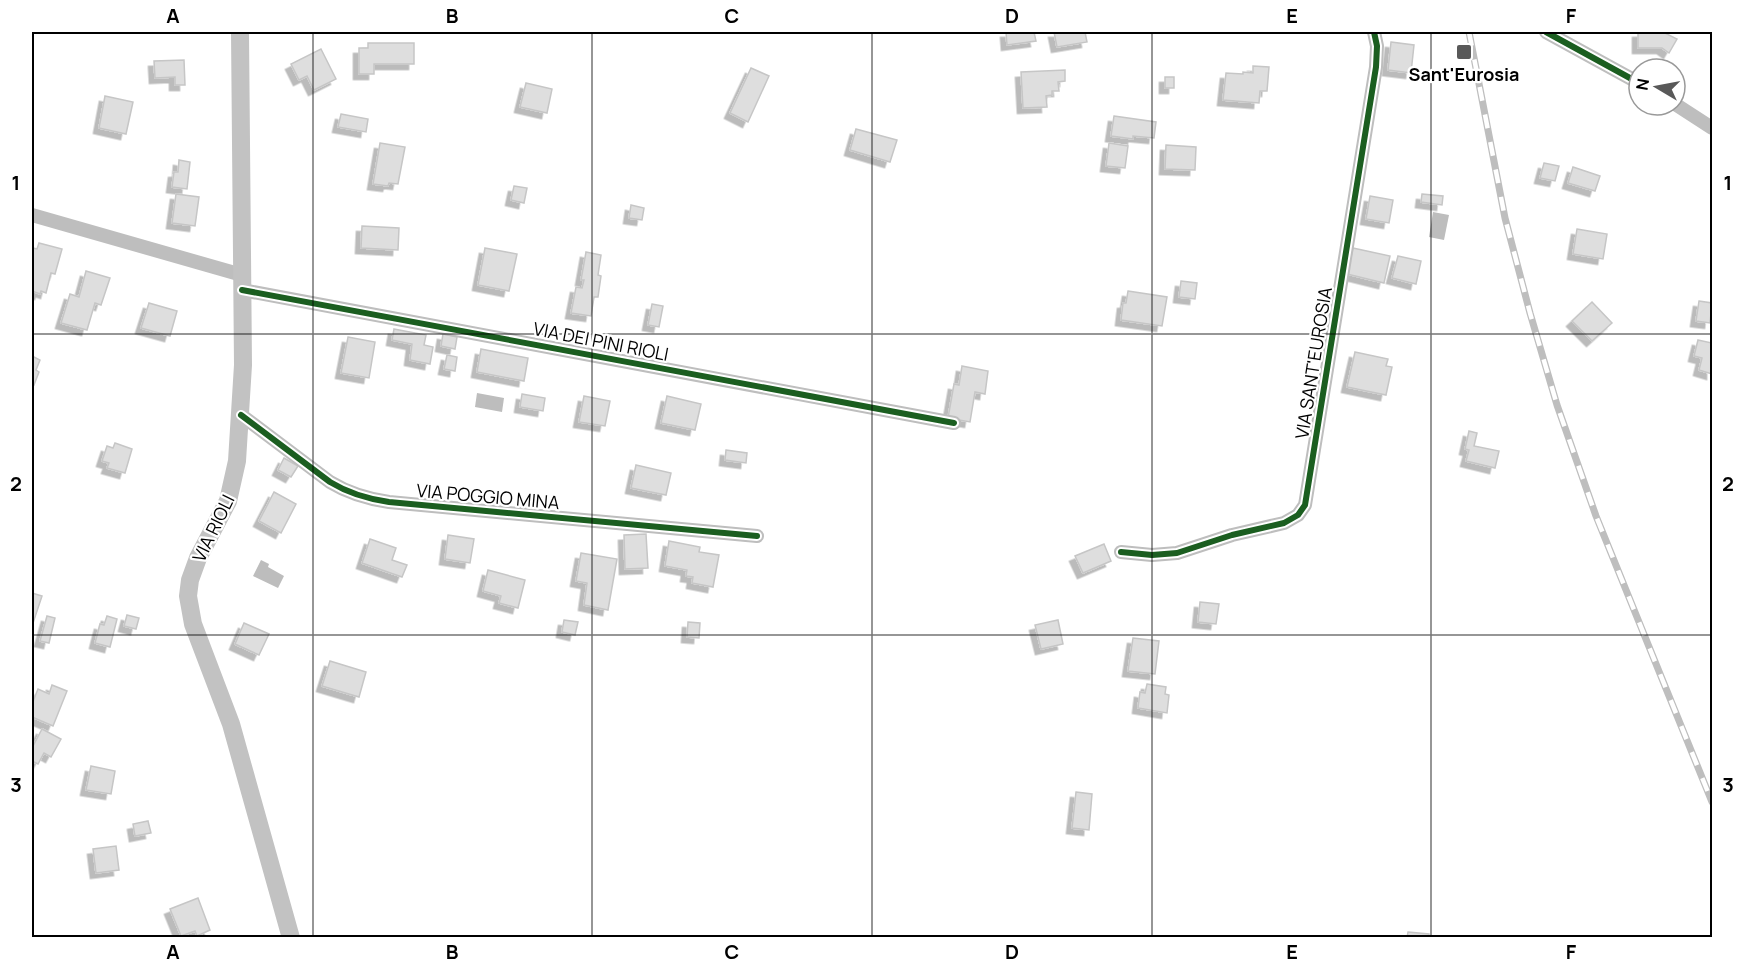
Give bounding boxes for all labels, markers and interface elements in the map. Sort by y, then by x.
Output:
text: A [166,2,180,29]
text: B [446,2,459,29]
text: C [725,2,739,29]
text: D [1005,2,1019,29]
text: E [1286,2,1298,29]
text: F [1566,2,1577,29]
marker: Sant'Eurosia [1455,43,1473,61]
north arrow [1627,57,1687,117]
place label: Sant'Eurosia [1409,62,1519,86]
text: N [1630,77,1654,92]
text: 1 [12,169,20,196]
text: 1 [1724,169,1732,196]
street label: VIA SANT'EUROSIA [1289,285,1337,441]
street label: VIA DEI PINI RIOLI [531,316,671,366]
text: 2 [10,470,22,497]
text: 2 [1722,470,1734,497]
street label: VIA POGGIO MINA [416,478,561,514]
street label: VIA RIOLI [186,490,240,566]
text: 3 [10,771,22,798]
text: 3 [1722,771,1734,798]
text: A [166,938,180,965]
text: B [446,938,459,965]
text: C [725,938,739,965]
text: D [1005,938,1019,965]
text: E [1286,938,1298,965]
text: F [1566,938,1577,965]

